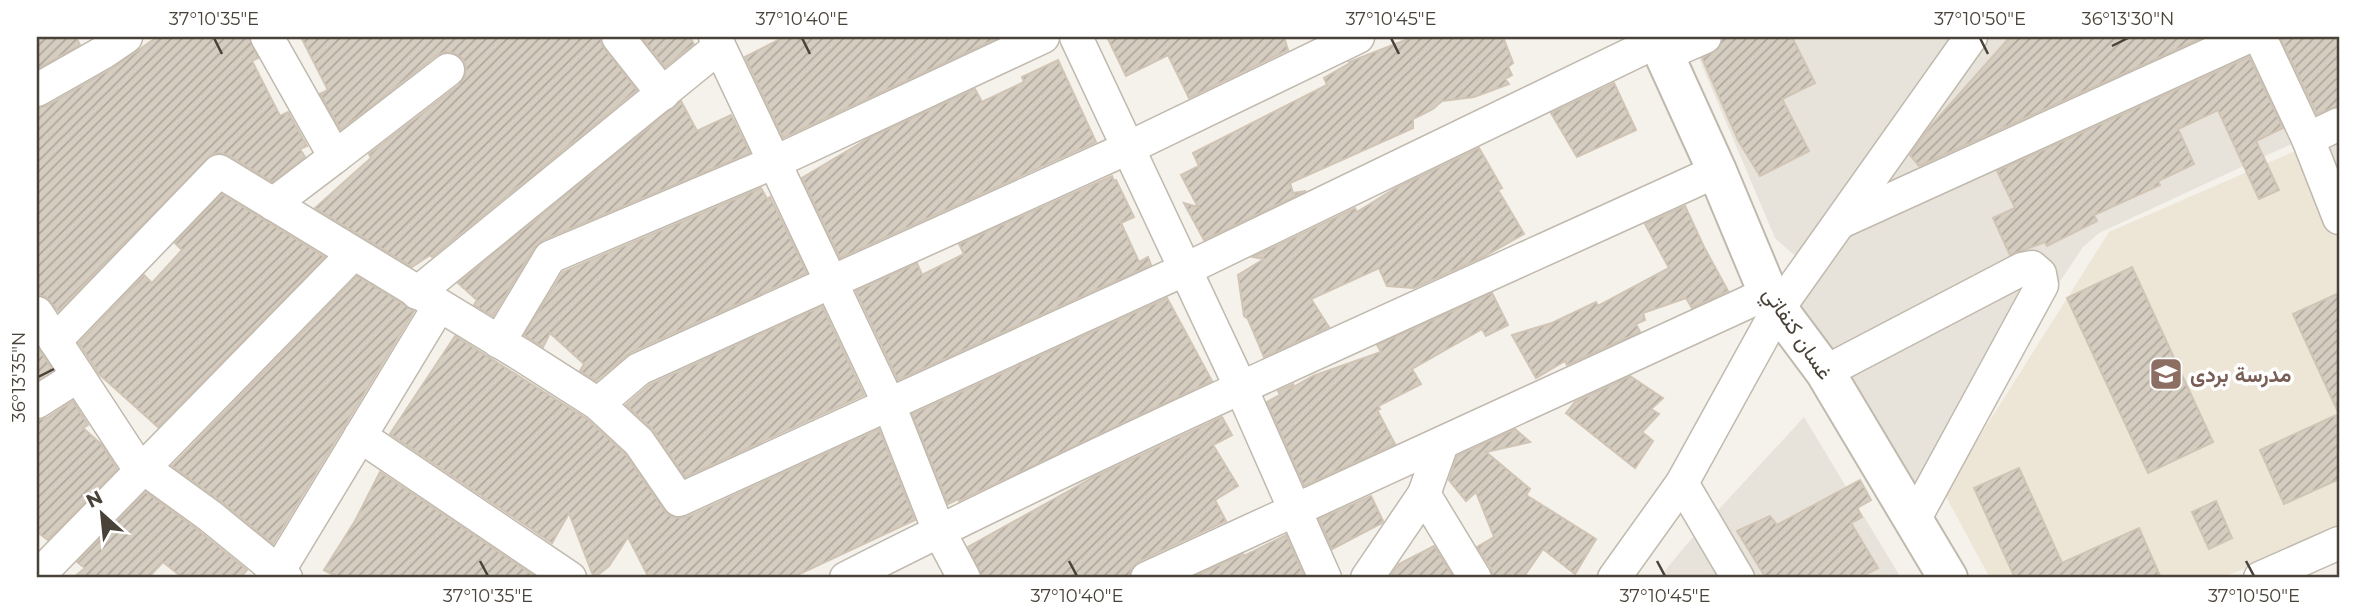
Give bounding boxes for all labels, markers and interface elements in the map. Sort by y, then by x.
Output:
text: 37°10'35"E [169,8,259,30]
text: 37°10'40"E [755,8,849,30]
text: 37°10'45"E [1345,8,1437,30]
text: 37°10'50"E [1934,8,2026,30]
text: 36°13'30"N [2081,8,2175,30]
street label: غسان كنفاتي [1754,282,1838,387]
text: 36°13'35"N [8,332,30,422]
school or university icon: مدرسة بردى [2147,355,2185,393]
place label: مدرسة بردى [2190,362,2291,388]
north arrow [66,478,136,548]
text: N [82,486,107,513]
text: 37°10'35"E [443,585,533,607]
text: 37°10'40"E [1030,585,1124,607]
text: 37°10'45"E [1619,585,1711,607]
text: 37°10'50"E [2208,585,2300,607]

